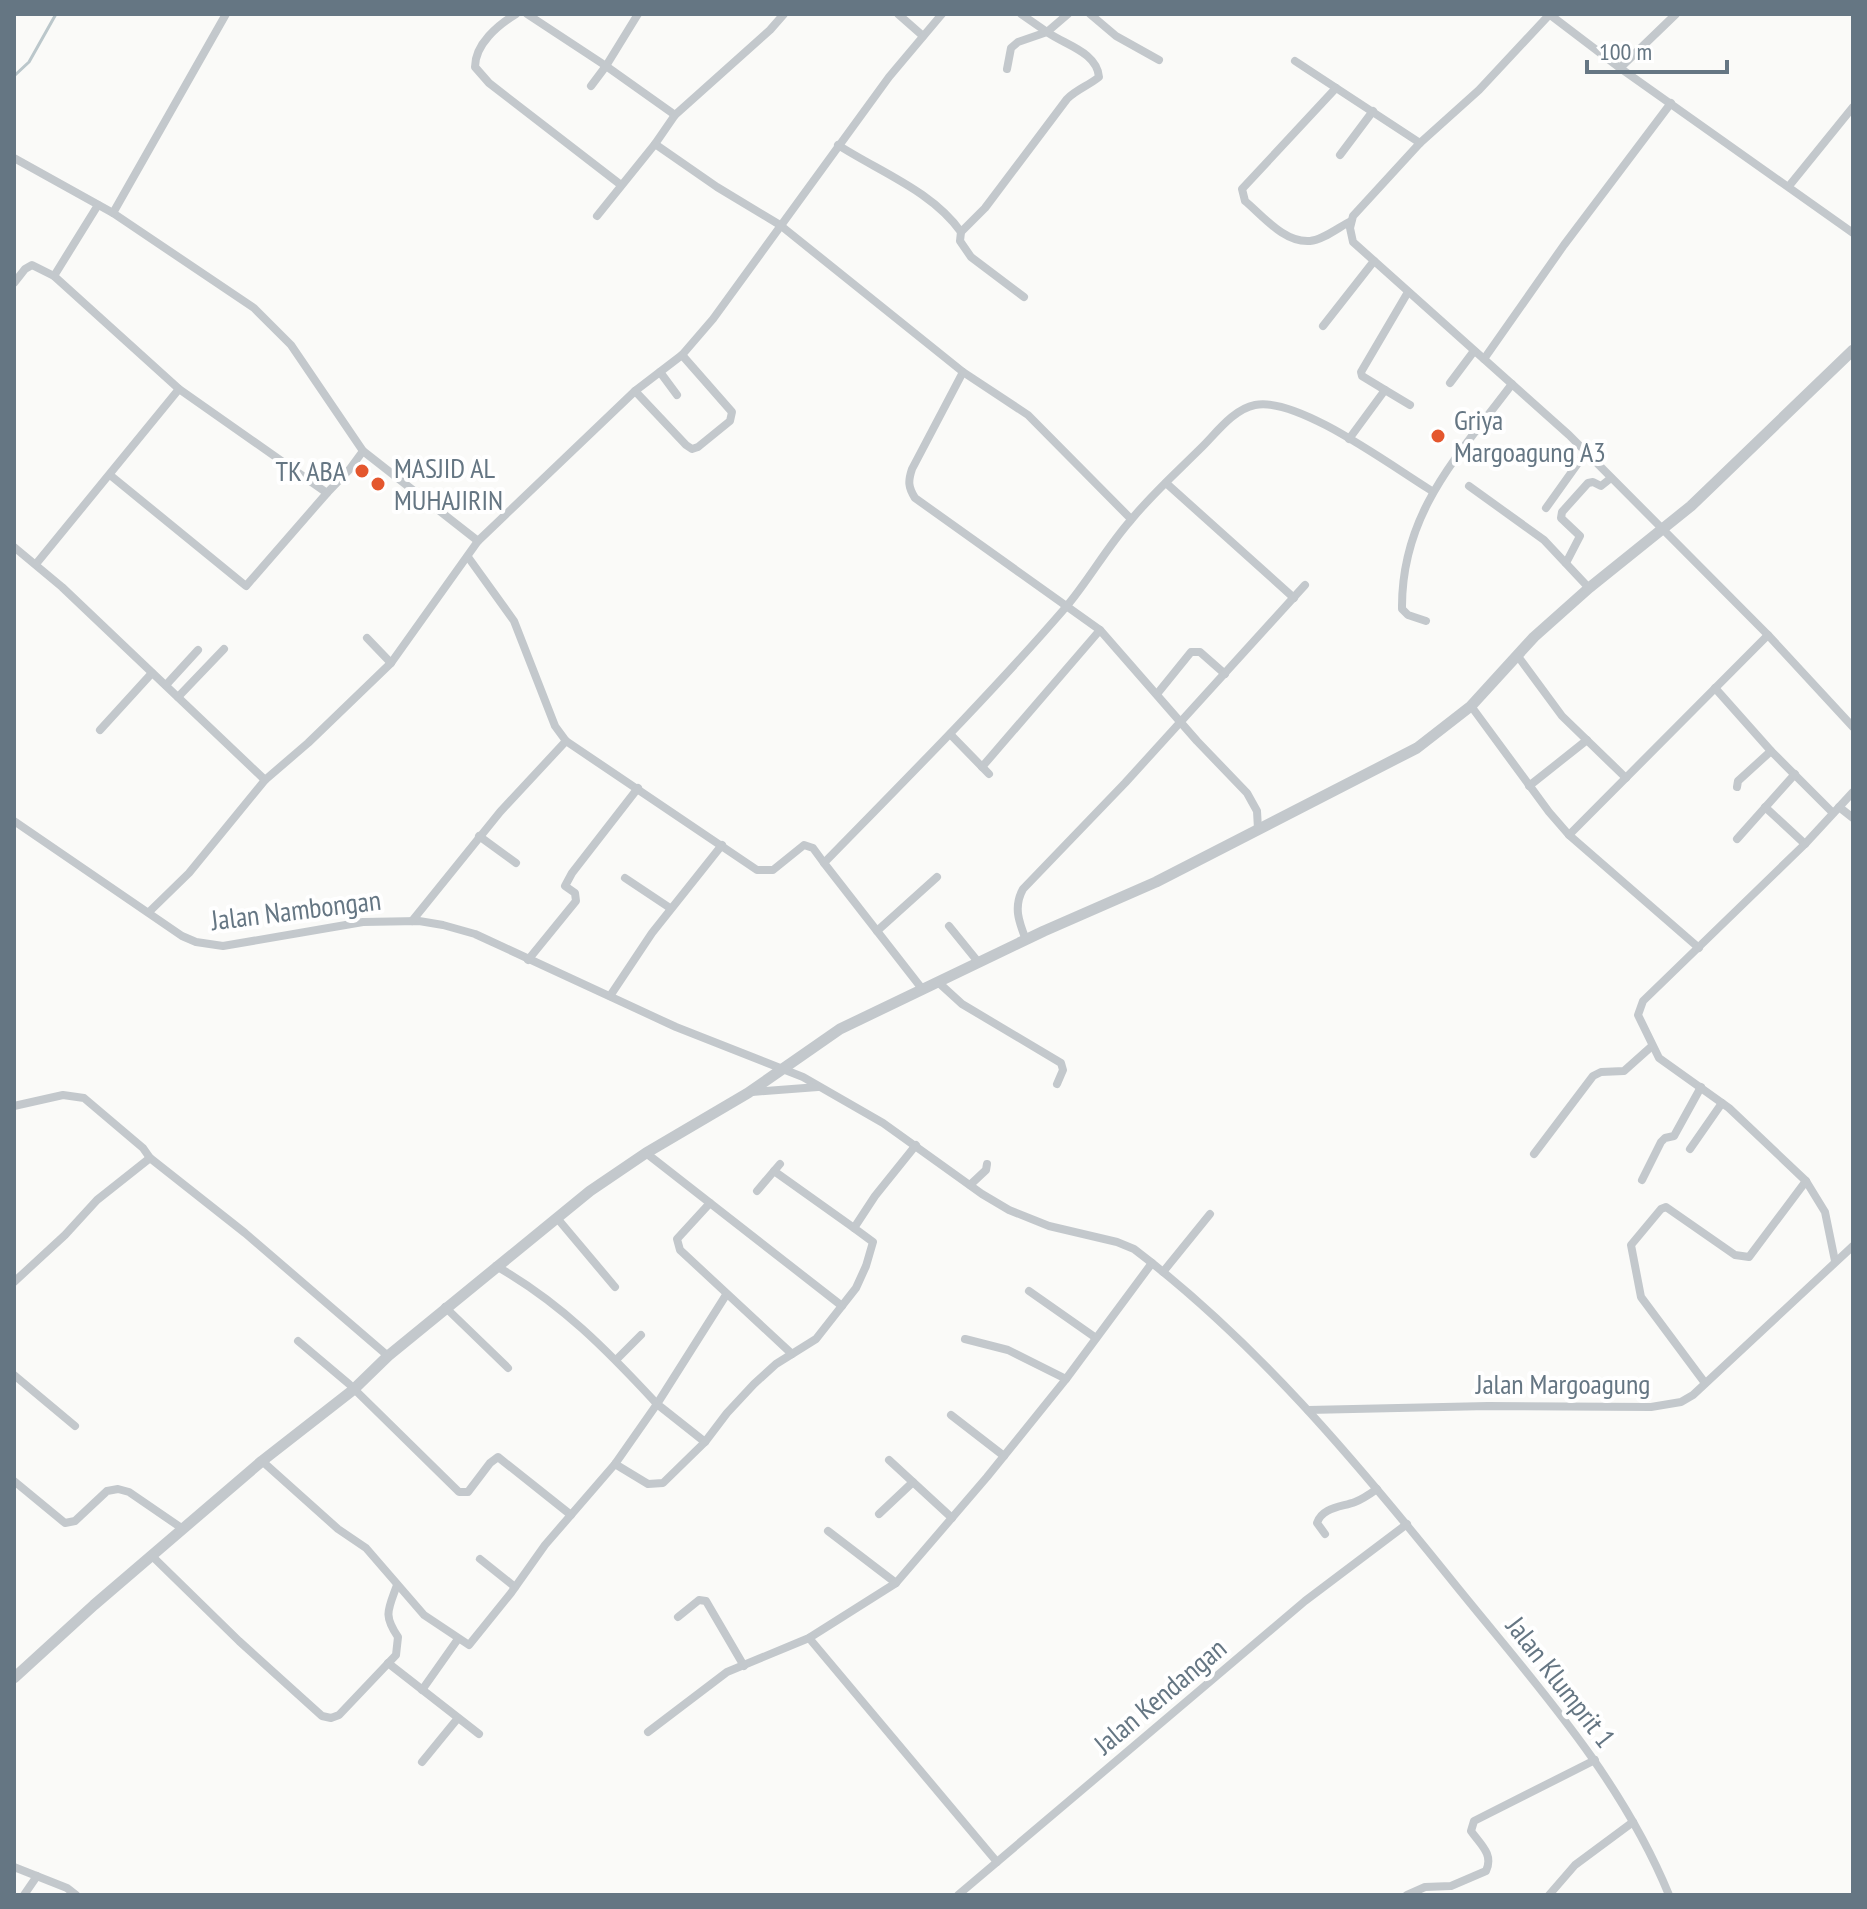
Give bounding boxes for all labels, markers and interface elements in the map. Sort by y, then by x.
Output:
scale bar [1587,24,1727,74]
text: 100 m [1599,36,1652,67]
place label: Griya Margoagung A3 [1454,401,1606,470]
marker: Griya Margoagung A3 [1429,427,1447,445]
place label: MASJID AL MUHAJIRIN [394,449,503,518]
place label: TK ABA [275,452,347,489]
marker: TK ABA [353,462,371,480]
marker: MASJID AL MUHAJIRIN [369,475,387,493]
street label: Jalan Nambongan [208,881,383,938]
street label: Jalan Margoagung [1475,1365,1650,1402]
street label: Jalan Klumprit 1 [1498,1608,1624,1755]
street label: Jalan Kendangan [1085,1629,1234,1762]

